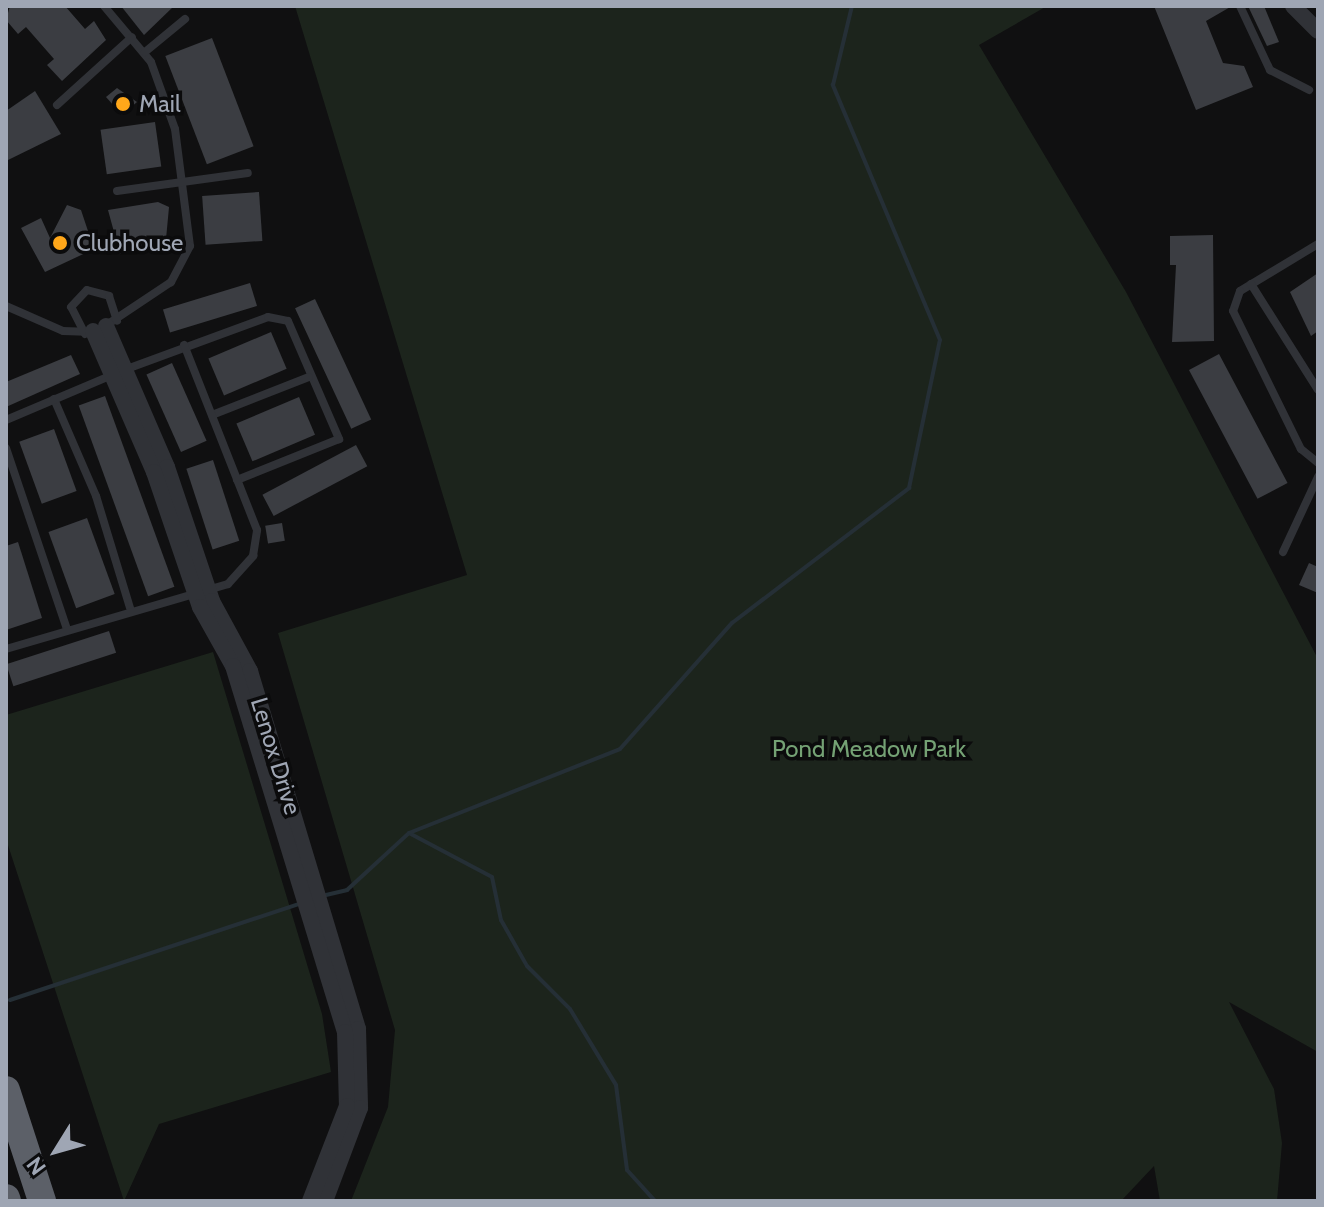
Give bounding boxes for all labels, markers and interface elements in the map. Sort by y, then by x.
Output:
place label: Mail [139,90,181,118]
marker: Mail [114,95,132,113]
place label: Clubhouse [76,229,183,257]
marker: Clubhouse [51,234,69,252]
street label: Lenox Drive [245,694,307,818]
park label: Pond Meadow Park [772,735,966,763]
north arrow [16,1111,96,1191]
text: N [21,1151,52,1180]

